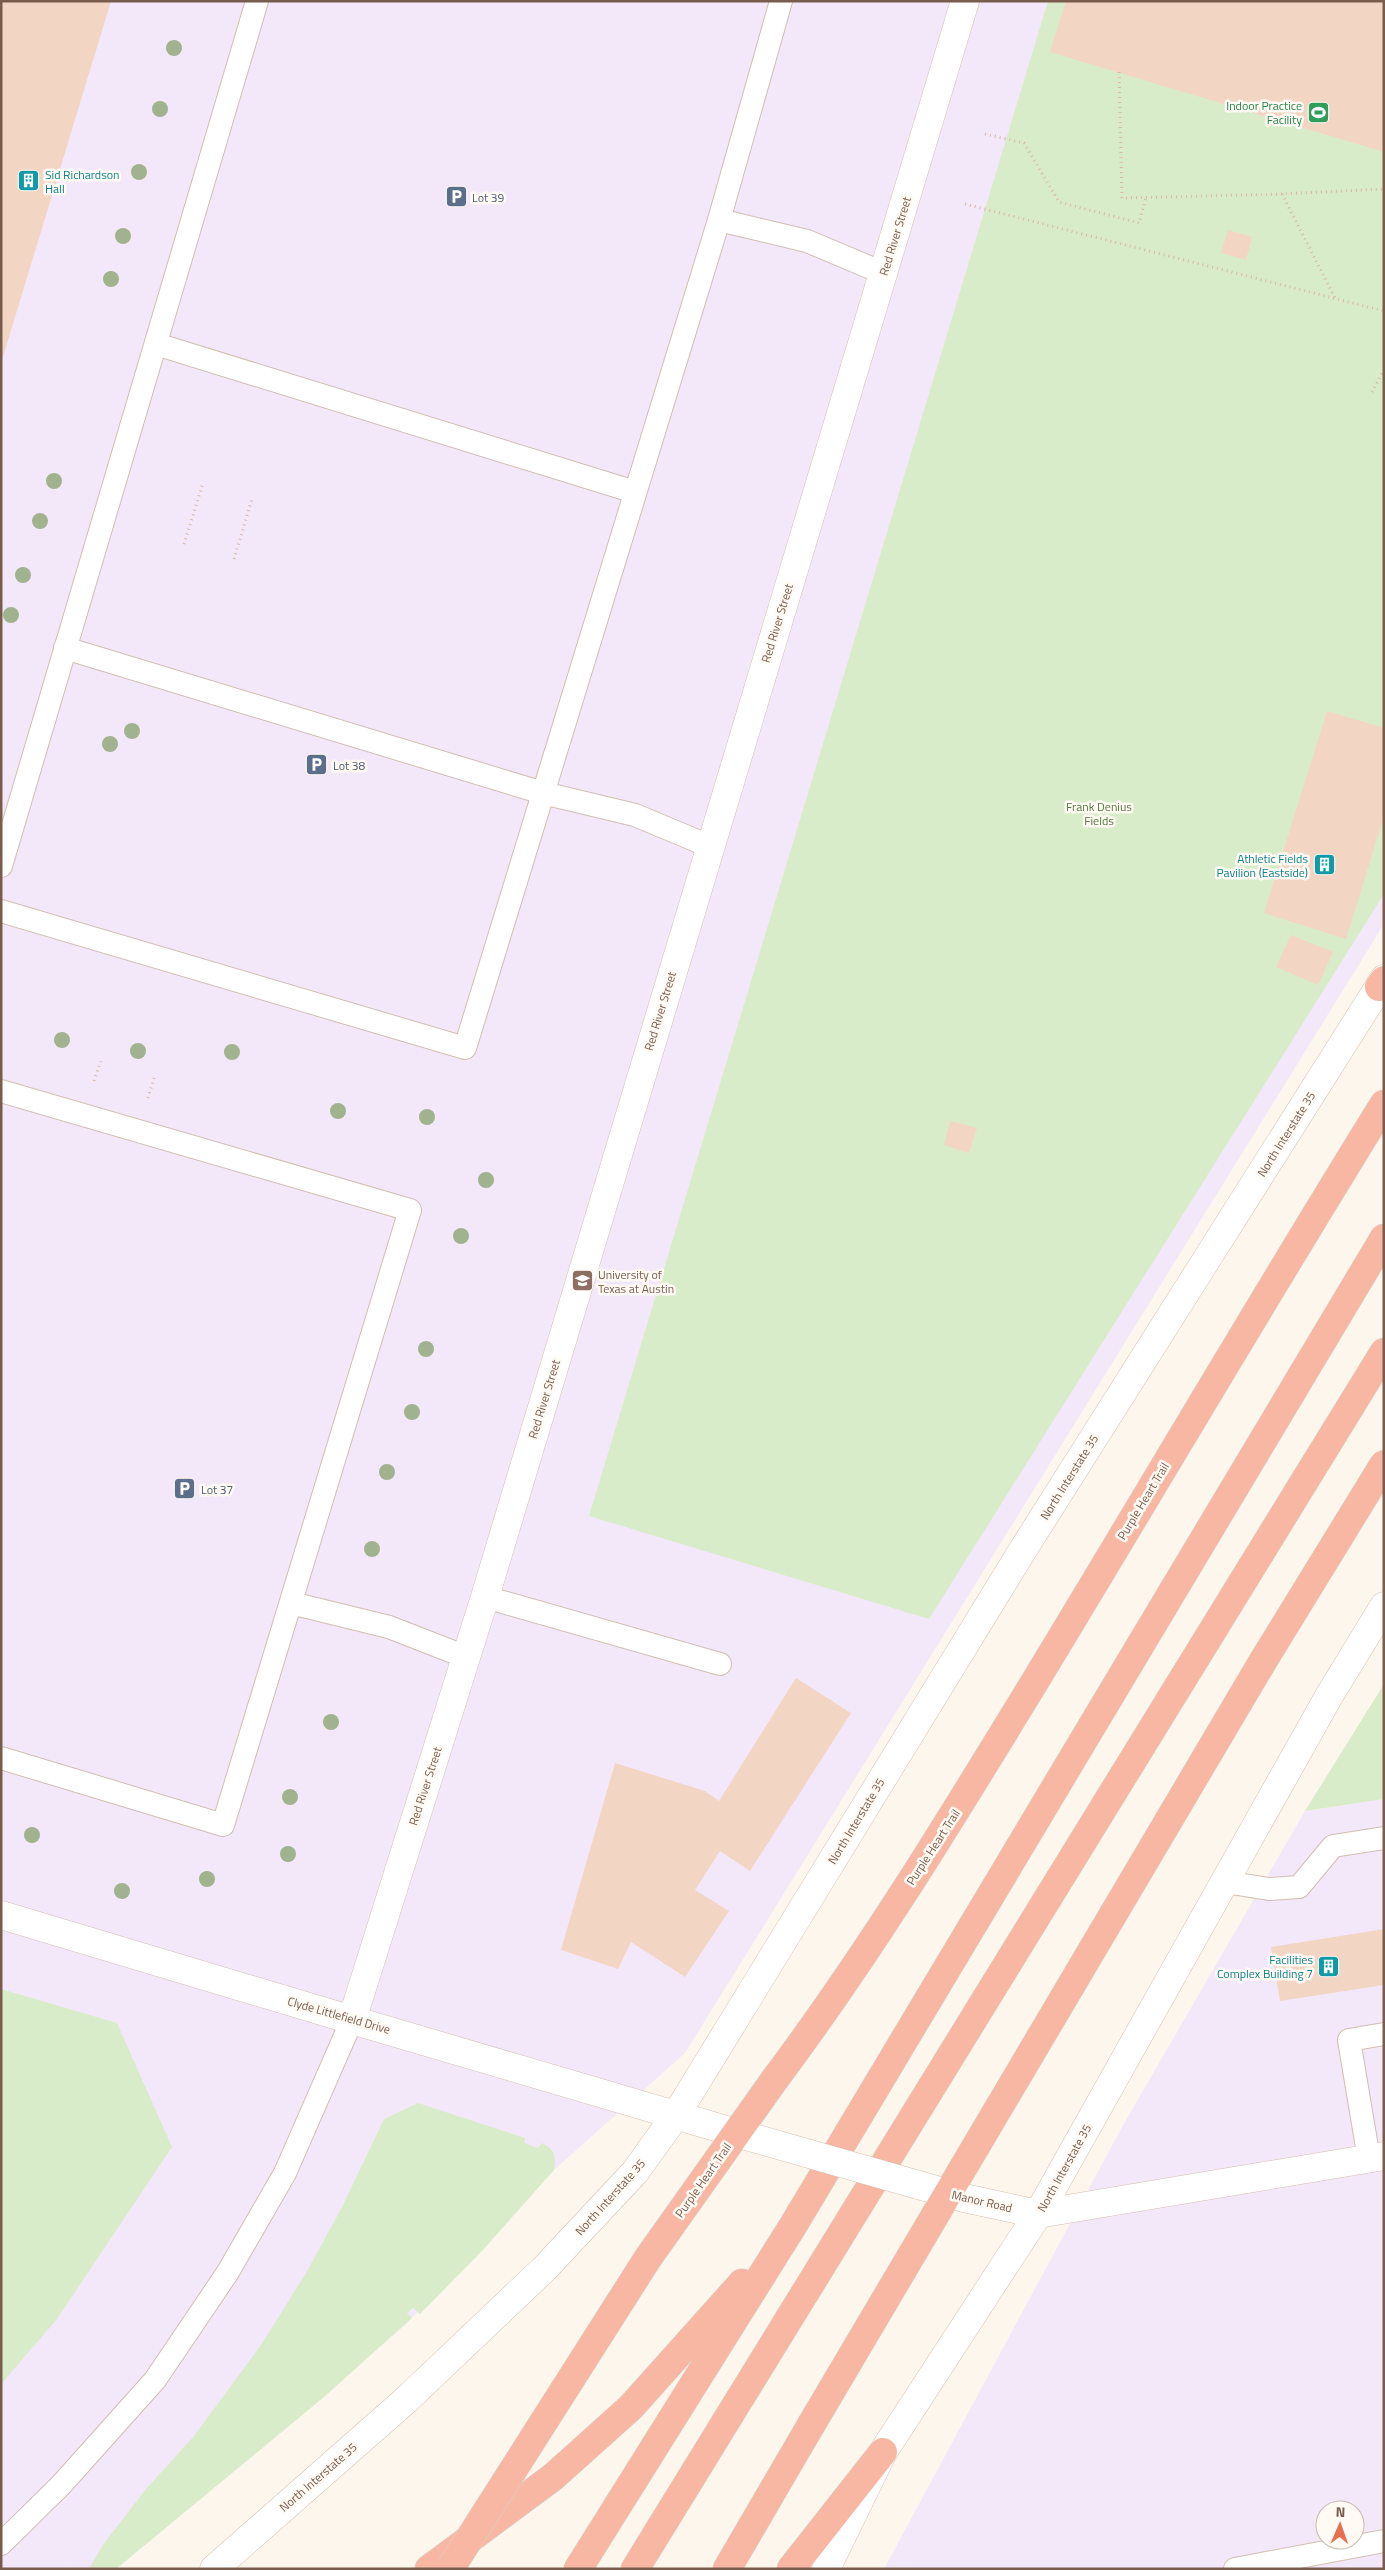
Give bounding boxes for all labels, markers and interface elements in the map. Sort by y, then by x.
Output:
place label: Indoor Practice Facility [1226,96,1302,129]
sports icon: Indoor Practice Facility [1306,100,1330,124]
place label: Sid Richardson Hall [45,165,120,198]
building icon: Sid Richardson Hall [17,169,41,193]
parking icon: Lot 39 [444,185,468,209]
place label: Lot 39 [472,188,505,207]
street label: Red River Street [874,193,916,278]
street label: Red River Street [756,580,798,665]
parking icon: Lot 38 [305,753,329,777]
place label: Lot 38 [333,756,366,775]
park label: Frank Denius Fields [1066,797,1132,830]
place label: Athletic Fields Pavilion (Eastside) [1216,849,1308,882]
building icon: Athletic Fields Pavilion (Eastside) [1312,853,1336,877]
street label: Red River Street [639,968,681,1053]
street label: North Interstate 35 [1252,1087,1320,1180]
place label: University of Texas at Austin [598,1265,674,1298]
school or university icon: University of Texas at Austin [570,1269,594,1293]
street label: Red River Street [523,1356,565,1441]
street label: North Interstate 35 [1035,1430,1103,1523]
street label: Purple Heart Trail [1112,1459,1174,1543]
parking icon: Lot 37 [173,1477,197,1501]
place label: Lot 37 [201,1480,233,1499]
street label: Red River Street [403,1743,447,1828]
street label: North Interstate 35 [823,1774,889,1868]
street label: Purple Heart Trail [901,1805,965,1889]
place label: Facilities Complex Building 7 [1217,1950,1313,1983]
building icon: Facilities Complex Building 7 [1317,1954,1341,1978]
street label: Clyde Littlefield Drive [285,1991,393,2039]
street label: North Interstate 35 [1032,2120,1096,2215]
street label: Purple Heart Trail [670,2139,736,2221]
street label: North Interstate 35 [570,2154,650,2240]
street label: Manor Road [950,2185,1014,2217]
street label: North Interstate 35 [275,2438,361,2516]
north arrow [1315,2500,1365,2550]
text: N [1335,2501,1346,2522]

